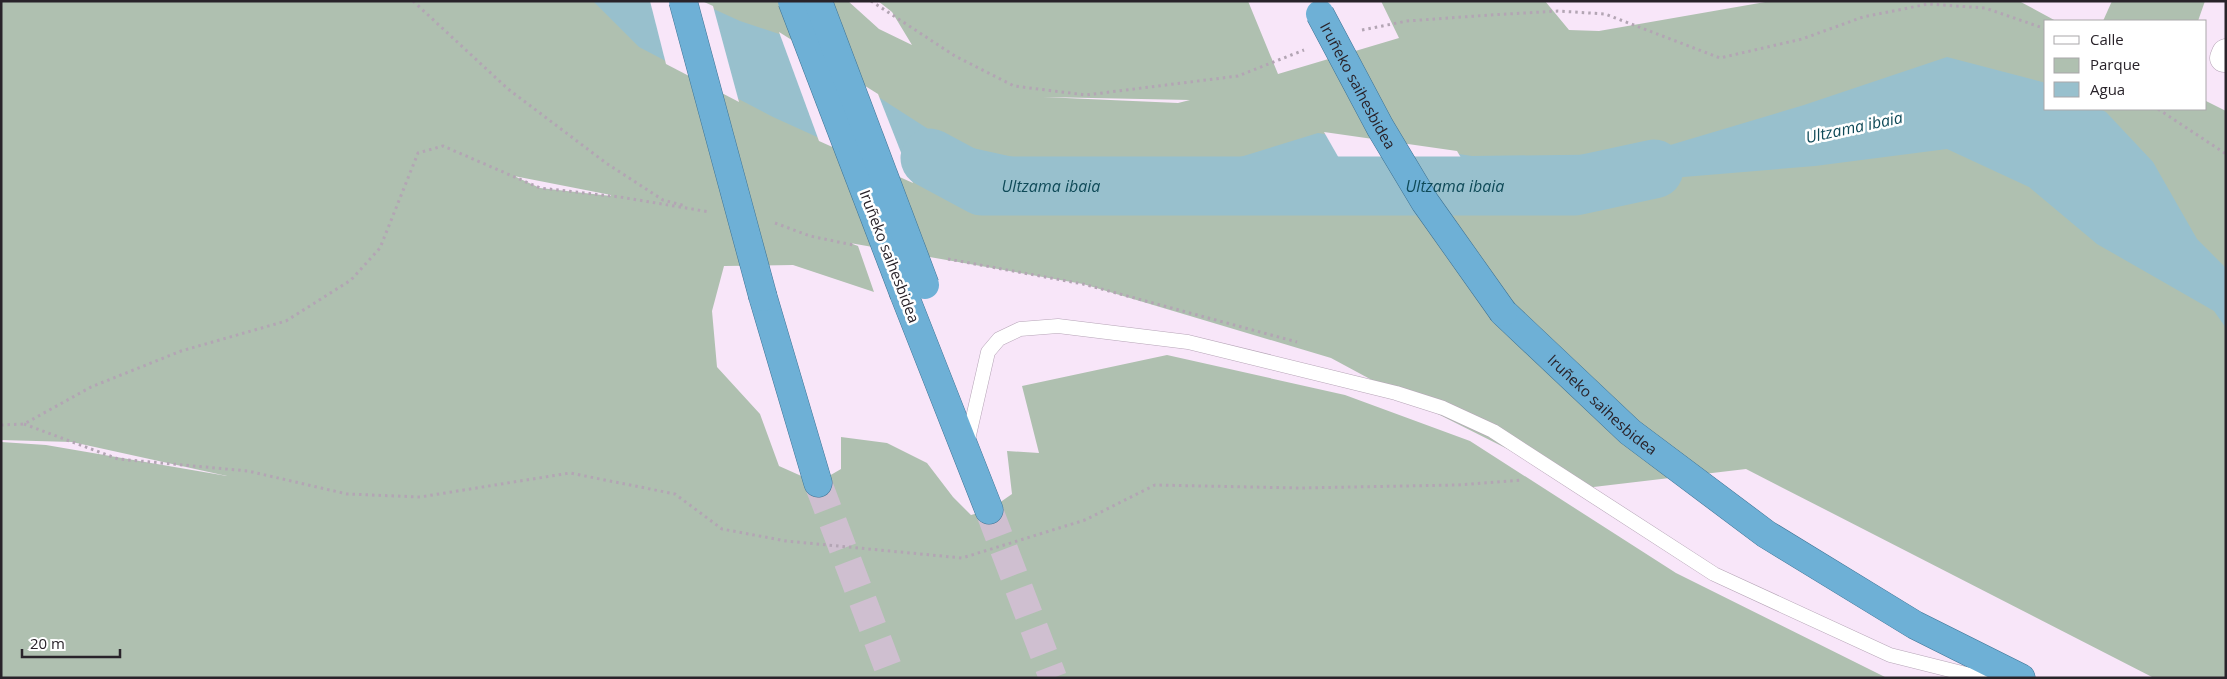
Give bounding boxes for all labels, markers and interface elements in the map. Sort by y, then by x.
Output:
street label: Iruñeko saihesbidea [1316,19,1401,152]
legend [2044,20,2207,110]
text: Calle [2090,29,2124,49]
text: Parque [2090,54,2140,74]
text: Agua [2090,79,2125,99]
water label: Ultzama ibaia [1803,106,1905,148]
water label: Ultzama ibaia [1001,175,1100,197]
water label: Ultzama ibaia [1405,175,1504,197]
street label: Iruñeko saihesbidea [855,187,925,325]
street label: Iruñeko saihesbidea [1544,350,1661,459]
scale bar [22,626,120,658]
text: 20 m [30,633,65,653]

